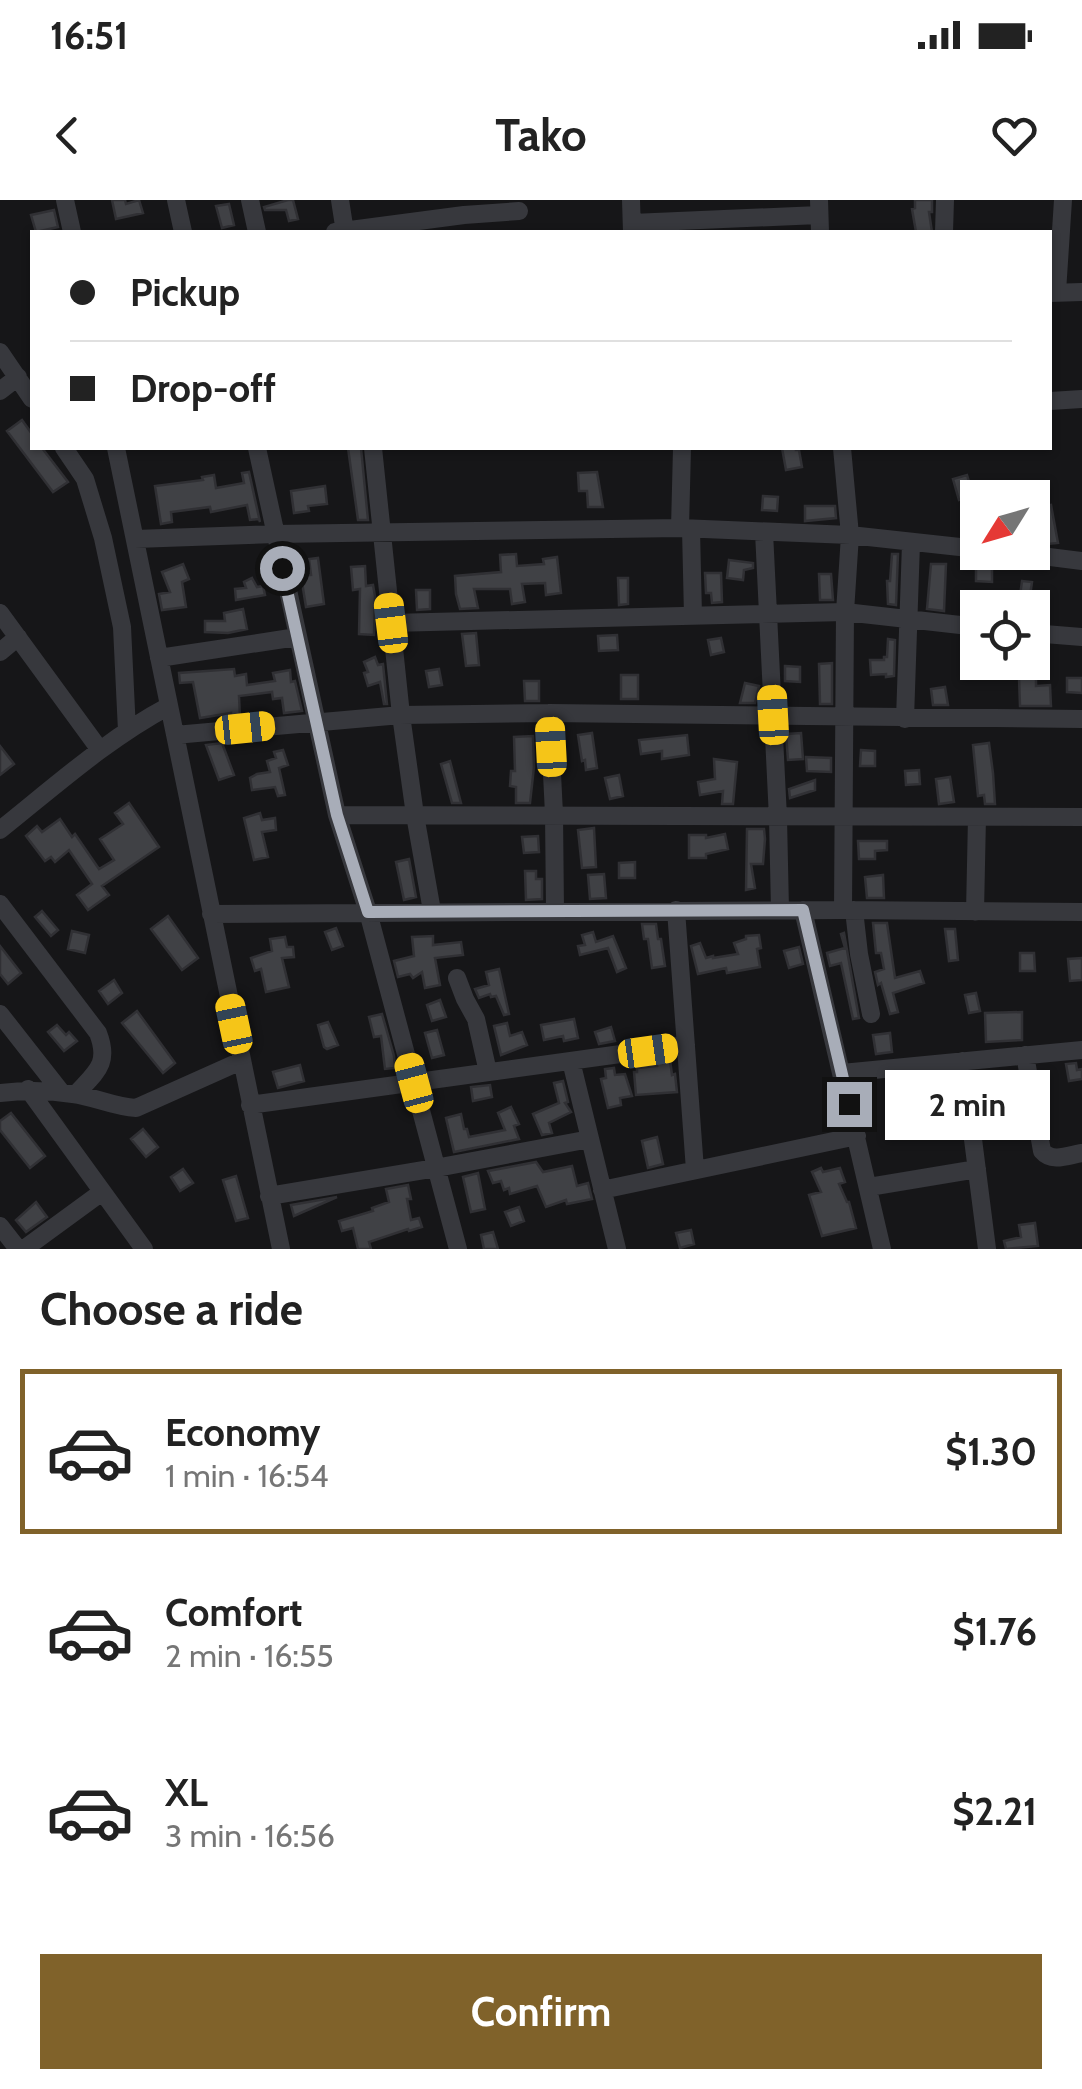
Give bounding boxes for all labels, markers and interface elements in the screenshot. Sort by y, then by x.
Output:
text: 16:51 [50,12,128,59]
icon: back [40,108,95,163]
text: Tako [495,108,587,162]
icon: heart [987,108,1042,163]
text: Pickup [130,269,240,316]
text: Drop-off [130,365,276,412]
north arrow [960,480,1050,570]
map controls [960,480,1050,680]
route start [260,546,305,591]
button: locate [960,590,1050,680]
car [372,591,410,655]
car [756,684,790,746]
car [214,710,276,746]
car [534,716,568,778]
car [213,992,255,1056]
car [616,1032,680,1070]
car [392,1050,436,1116]
callout: 2 min [884,1069,1049,1139]
route end [827,1082,872,1127]
text: 2 min [929,1085,1006,1124]
text: Choose a ride [40,1282,303,1336]
icon: car [45,1407,135,1497]
text: Economy [165,1409,320,1456]
text: $1.30 [945,1428,1037,1475]
text: 1 min · 16:54 [165,1456,328,1495]
icon: car [45,1587,135,1677]
text: Comfort [165,1589,302,1636]
text: $1.76 [953,1608,1037,1655]
text: 2 min · 16:55 [165,1636,334,1675]
icon: car [45,1767,135,1857]
text: XL [165,1769,208,1816]
text: $2.21 [952,1788,1037,1835]
text: 3 min · 16:56 [165,1816,335,1855]
button: Confirm [40,1954,1042,2069]

